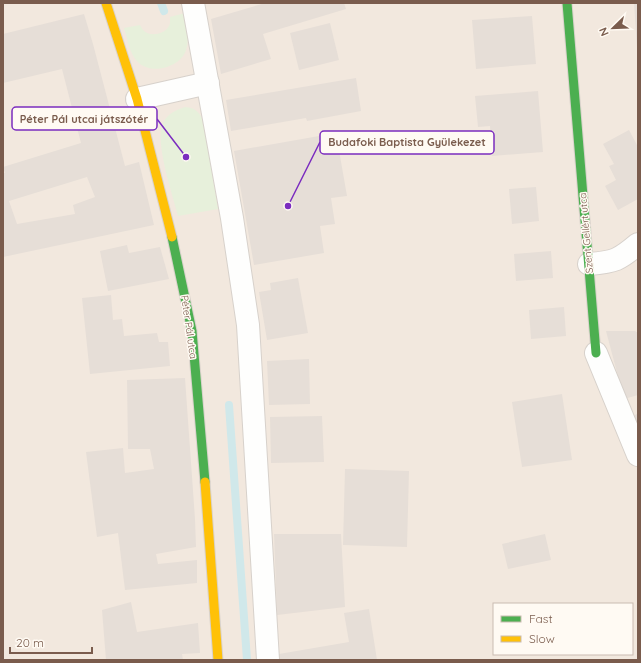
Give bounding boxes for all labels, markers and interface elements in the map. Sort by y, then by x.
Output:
north arrow [593,8,633,48]
text: N [596,25,612,38]
callout: Péter Pál utcai játszótér [12,107,157,130]
text: Péter Pál utcai játszótér [20,112,148,126]
callout: Budafoki Baptista Gyülekezet [320,131,494,154]
text: Budafoki Baptista Gyülekezet [328,135,486,149]
street label: Szent Gellért utca [576,192,596,274]
street label: Péter Pál utca [178,294,200,360]
legend [493,603,633,655]
text: Fast [529,611,553,626]
scale bar [10,629,92,655]
text: Slow [529,631,555,646]
text: 20 m [16,635,44,650]

